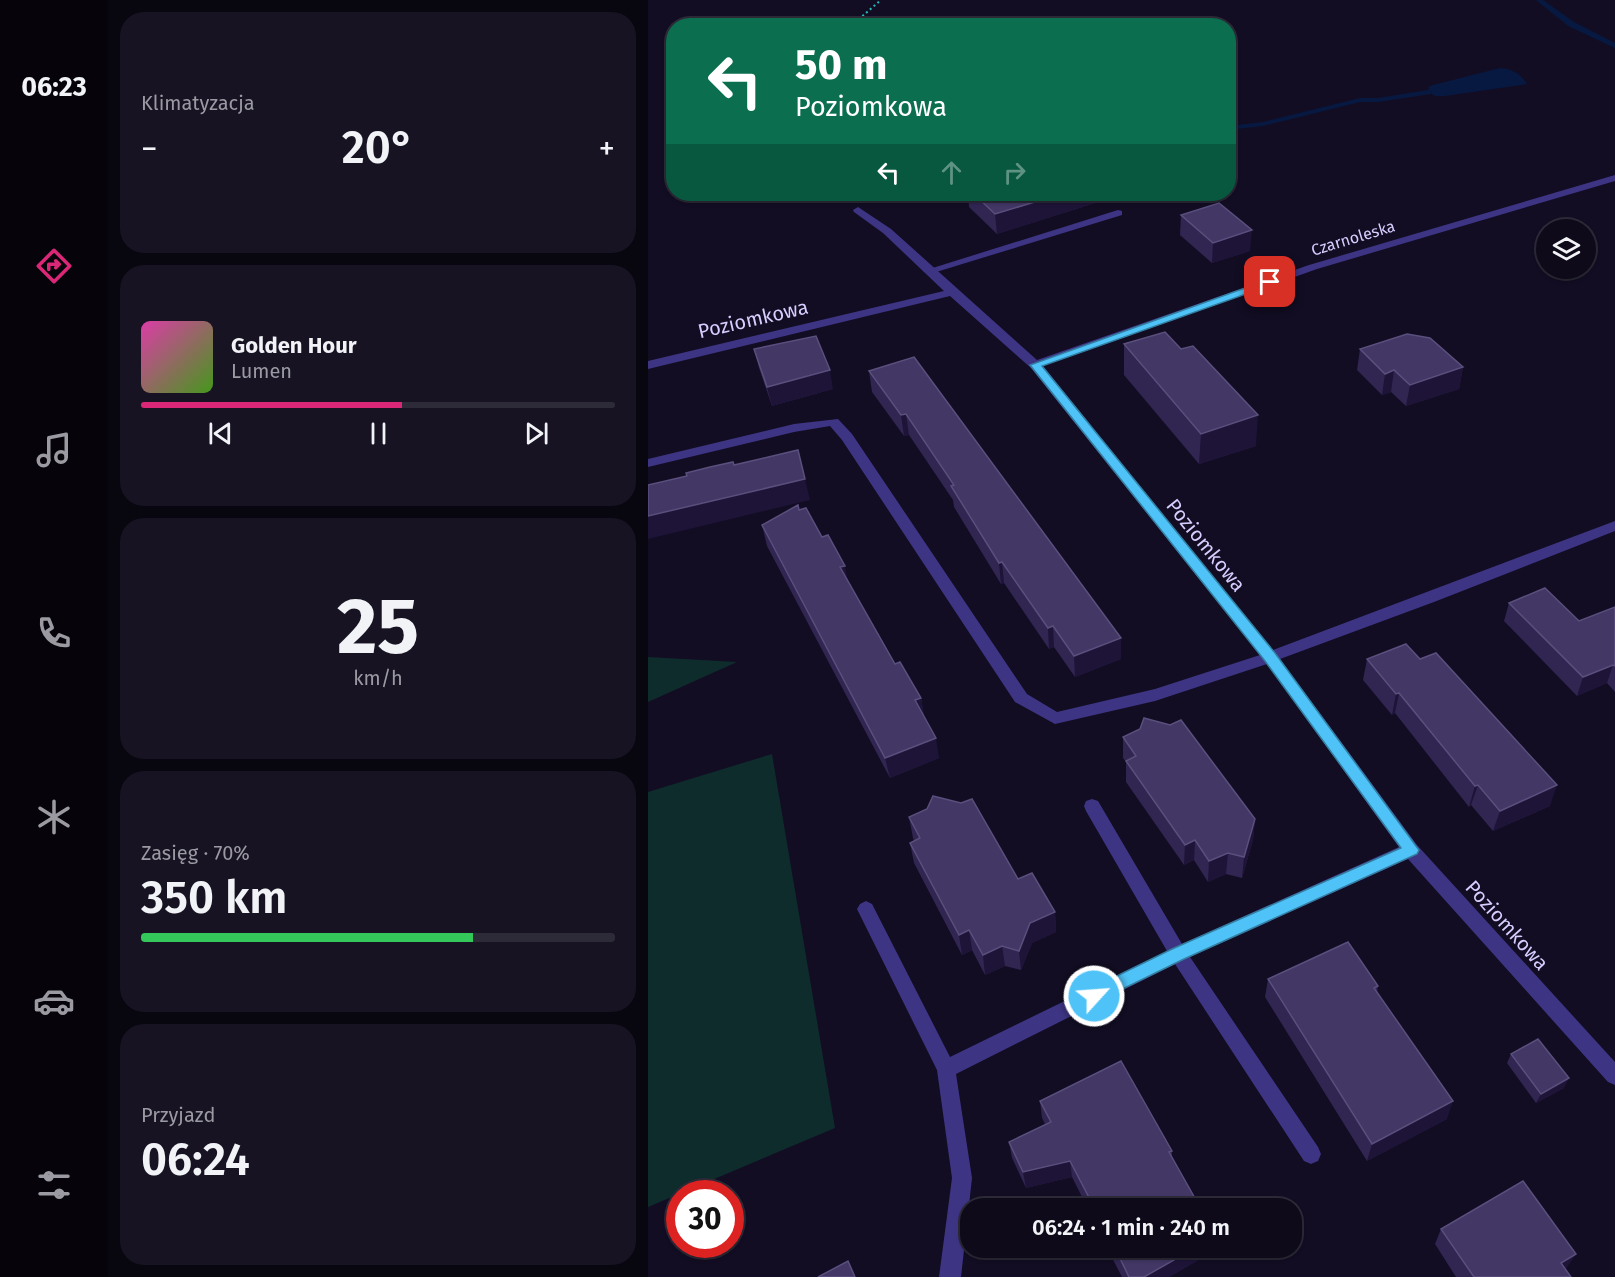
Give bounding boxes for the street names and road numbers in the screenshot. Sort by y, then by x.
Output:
street label: Czarnoleska [1309,216,1397,260]
street label: Poziomkowa [695,295,811,343]
street label: Poziomkowa [1161,494,1251,596]
street label: Poziomkowa [1460,875,1554,975]

